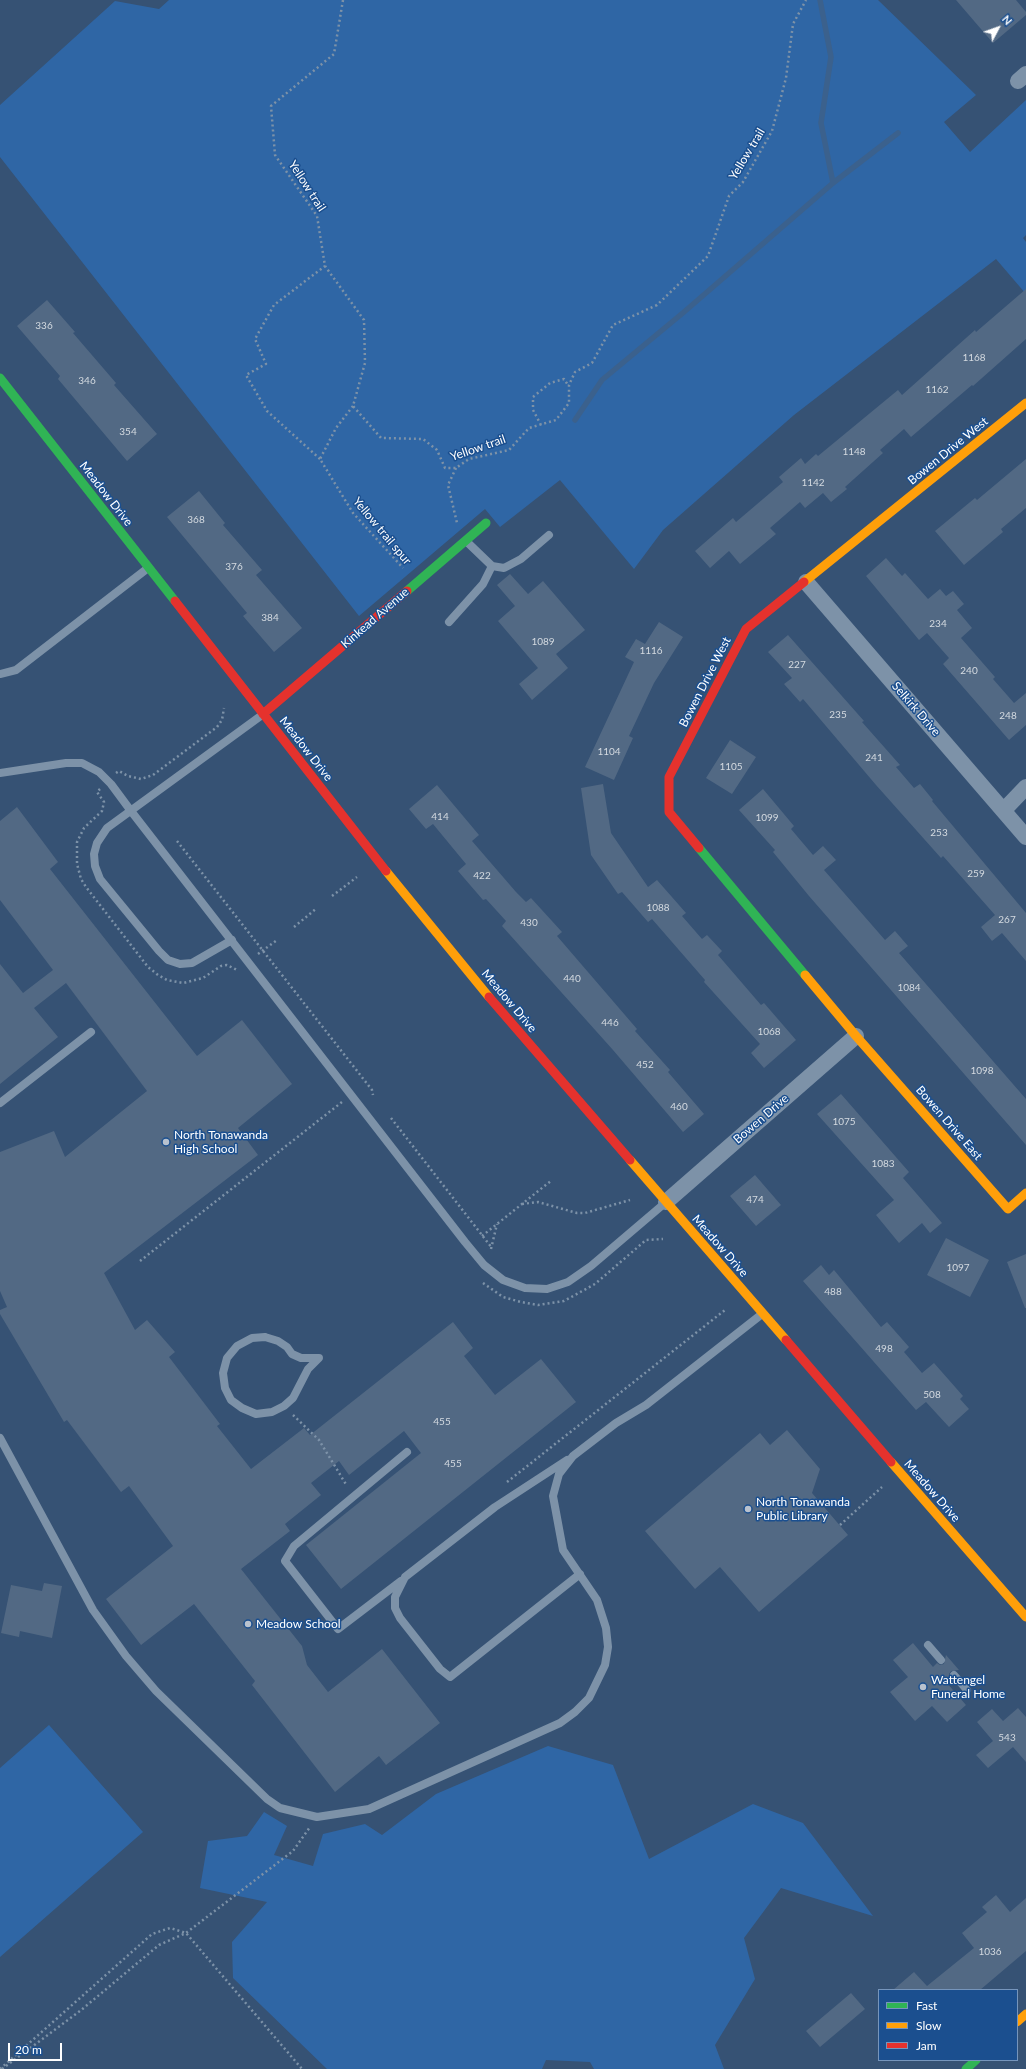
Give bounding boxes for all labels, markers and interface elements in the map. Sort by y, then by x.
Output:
north arrow [978,8,1018,48]
text: N [1000,12,1015,27]
street label: Yellow trail [726,126,768,182]
street label: Yellow trail [285,158,329,214]
house number: 336 [35,320,53,332]
house number: 1168 [962,352,986,364]
house number: 346 [78,375,96,387]
house number: 1162 [925,384,949,396]
street label: Bowen Drive West [905,414,991,488]
house number: 354 [119,426,137,438]
street label: Yellow trail [448,432,508,464]
house number: 1148 [842,446,866,458]
street label: Meadow Drive [76,459,136,529]
house number: 1142 [801,477,825,489]
street label: Yellow trail spur [350,494,414,568]
house number: 368 [187,514,205,526]
house number: 376 [225,561,243,573]
street label: Kinkead Avenue [338,585,412,651]
house number: 384 [261,612,279,624]
house number: 234 [929,618,947,630]
street label: Bowen Drive West [676,635,734,729]
house number: 1089 [531,636,555,648]
house number: 1116 [639,645,663,657]
house number: 227 [788,659,806,671]
house number: 240 [960,665,978,677]
street label: Selkirk Drive [889,679,943,739]
house number: 235 [829,709,847,721]
house number: 248 [999,710,1017,722]
street label: Meadow Drive [276,714,336,784]
house number: 1104 [597,746,621,758]
house number: 241 [865,752,883,764]
house number: 1105 [719,761,743,773]
house number: 414 [431,811,449,823]
house number: 1099 [755,812,779,824]
house number: 253 [930,827,948,839]
house number: 259 [967,868,985,880]
house number: 422 [473,870,491,882]
house number: 1088 [646,902,670,914]
house number: 267 [998,914,1016,926]
house number: 430 [520,917,538,929]
street label: Meadow Drive [478,967,540,1035]
house number: 440 [563,973,581,985]
house number: 1084 [897,982,921,994]
house number: 446 [601,1017,619,1029]
house number: 1068 [757,1026,781,1038]
house number: 452 [636,1059,654,1071]
house number: 1098 [970,1065,994,1077]
street label: Bowen Drive East [913,1083,985,1163]
street label: Bowen Drive [730,1091,792,1147]
house number: 460 [670,1101,688,1113]
house number: 1075 [832,1116,856,1128]
place label: North Tonawanda High School [174,1128,268,1156]
marker: North Tonawanda High School [161,1137,171,1147]
house number: 1083 [871,1158,895,1170]
house number: 474 [746,1194,764,1206]
street label: Meadow Drive [689,1212,751,1280]
house number: 1097 [946,1262,970,1274]
house number: 488 [824,1286,842,1298]
house number: 498 [875,1343,893,1355]
house number: 508 [923,1389,941,1401]
house number: 455 [433,1416,451,1428]
street label: Meadow Drive [901,1457,963,1525]
house number: 455 [444,1458,462,1470]
place label: North Tonawanda Public Library [756,1495,850,1523]
marker: North Tonawanda Public Library [743,1504,753,1514]
place label: Meadow School [256,1617,341,1631]
marker: Meadow School [243,1619,253,1629]
place label: Wattengel Funeral Home [931,1673,1005,1701]
marker: Wattengel Funeral Home [918,1682,928,1692]
house number: 543 [998,1732,1016,1744]
house number: 1036 [978,1946,1002,1958]
legend [878,1989,1018,2061]
text: Fast [916,1998,937,2013]
text: Slow [916,2018,941,2033]
scale bar [10,2035,64,2061]
text: Jam [916,2038,937,2053]
text: 20 m [15,2042,42,2057]

